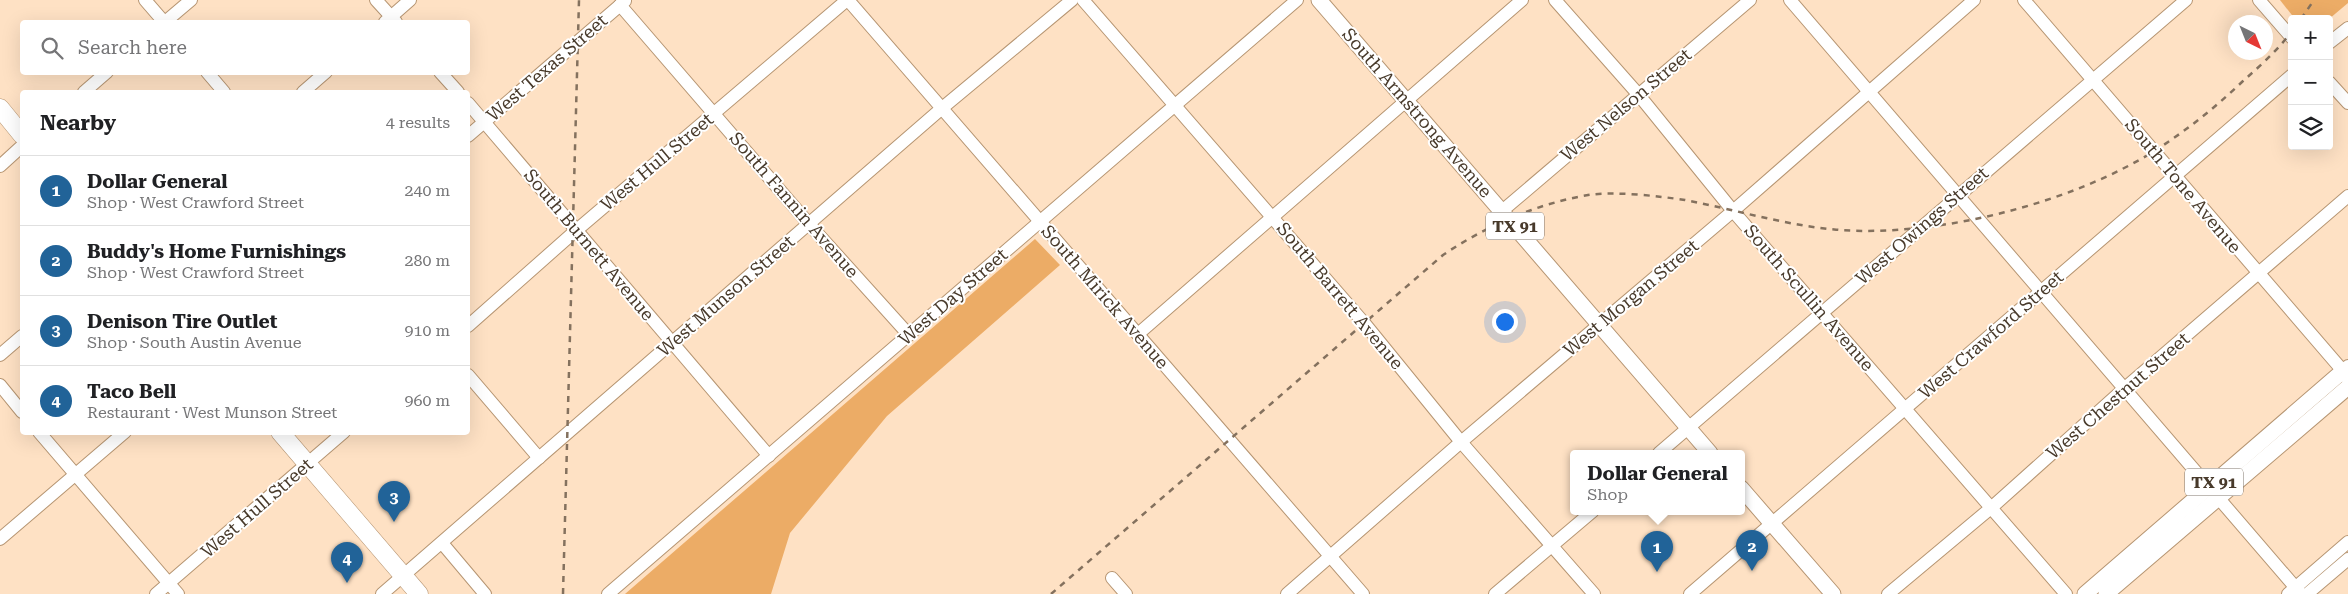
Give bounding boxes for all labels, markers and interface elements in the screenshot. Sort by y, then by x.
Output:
street label: West Texas Street [482,9,611,126]
north arrow [2228,15,2273,60]
map controls [2288,15,2333,150]
button: + [2288,15,2333,60]
search box [20,20,470,75]
street label: South Armstrong Avenue [1338,24,1497,202]
icon: search [38,34,66,62]
text: Search here [78,36,187,59]
street label: West Nelson Street [1556,44,1695,165]
button: − [2288,60,2333,105]
button: layers [2288,105,2333,150]
street label: West Hull Street [596,108,718,215]
text: Nearby [40,111,116,135]
text: 4 results [386,113,450,132]
street label: South Tone Avenue [2121,114,2246,257]
street label: South Fannin Avenue [725,128,863,282]
street label: West Owings Street [1851,162,1992,289]
street label: South Burnett Avenue [520,165,659,325]
text: Dollar General [87,170,228,193]
text: 1 [52,181,60,200]
text: 240 m [404,181,450,200]
text: Shop · West Crawford Street [87,193,304,212]
road number: TX 91 [1486,212,1544,240]
street label: South Barrett Avenue [1273,218,1408,374]
street label: South Scullin Avenue [1740,220,1879,375]
street label: South Mirick Avenue [1037,221,1173,373]
street label: West Munson Street [653,230,799,361]
street label: West Morgan Street [1559,235,1703,360]
text: Buddy's Home Furnishings [87,240,346,263]
street label: West Day Street [894,243,1012,350]
text: 2 [52,251,60,270]
text: 280 m [404,251,450,270]
text: Shop · West Crawford Street [87,263,304,282]
street label: West Crawford Street [1914,266,2067,403]
your location [1492,309,1518,335]
text: Denison Tire Outlet [87,310,277,333]
text: 3 [52,321,60,340]
text: 910 m [404,321,450,340]
street label: West Chestnut Street [2042,328,2194,463]
text: Shop · South Austin Avenue [87,333,302,352]
text: Taco Bell [87,380,176,403]
text: 4 [52,391,60,410]
text: 960 m [404,391,450,410]
text: Restaurant · West Munson Street [87,403,337,422]
popup [1570,450,1745,515]
street label: West Hull Street [197,453,317,562]
text: Dollar General [1587,462,1728,485]
road number: TX 91 [2185,468,2243,496]
pin: 3 [378,481,410,522]
text: Shop [1587,485,1628,504]
pin: 2 [1736,530,1768,571]
pin: 1 [1641,531,1673,572]
pin: 4 [331,542,363,583]

